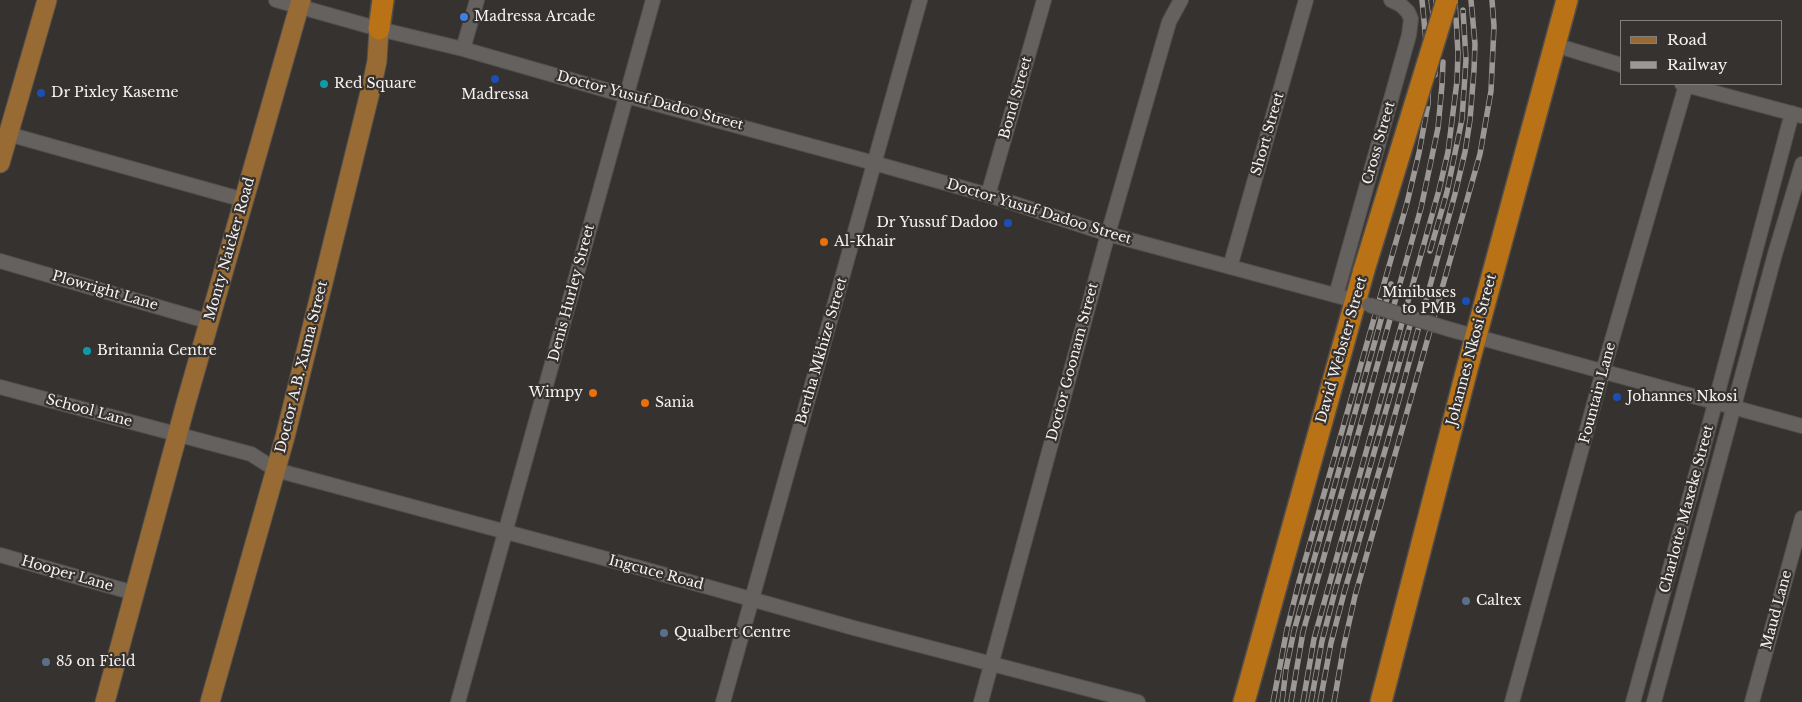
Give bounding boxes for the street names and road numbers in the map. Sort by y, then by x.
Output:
street label: Bond Street [996,55,1036,141]
street label: Doctor Yusuf Dadoo Street [555,68,745,134]
street label: Short Street [1248,90,1288,178]
street label: Cross Street [1359,99,1399,187]
street label: Monty Naicker Road [202,175,258,323]
street label: Doctor Yusuf Dadoo Street [945,176,1133,248]
street label: Denis Hurley Street [546,223,598,363]
street label: Plowright Lane [50,268,160,314]
street label: Johannes Nkosi Street [1444,272,1500,428]
street label: Bertha Mkhize Street [793,275,851,427]
street label: David Webster Street [1313,275,1371,425]
street label: Doctor A.B. Xuma Street [272,279,332,455]
street label: Doctor Goonam Street [1044,281,1102,443]
street label: Fountain Lane [1576,341,1620,445]
street label: School Lane [44,391,134,431]
street label: Charlotte Maxeke Street [1656,423,1718,595]
street label: Ingcuce Road [607,552,705,594]
street label: Hooper Lane [19,553,115,595]
street label: Maud Lane [1758,568,1796,652]

